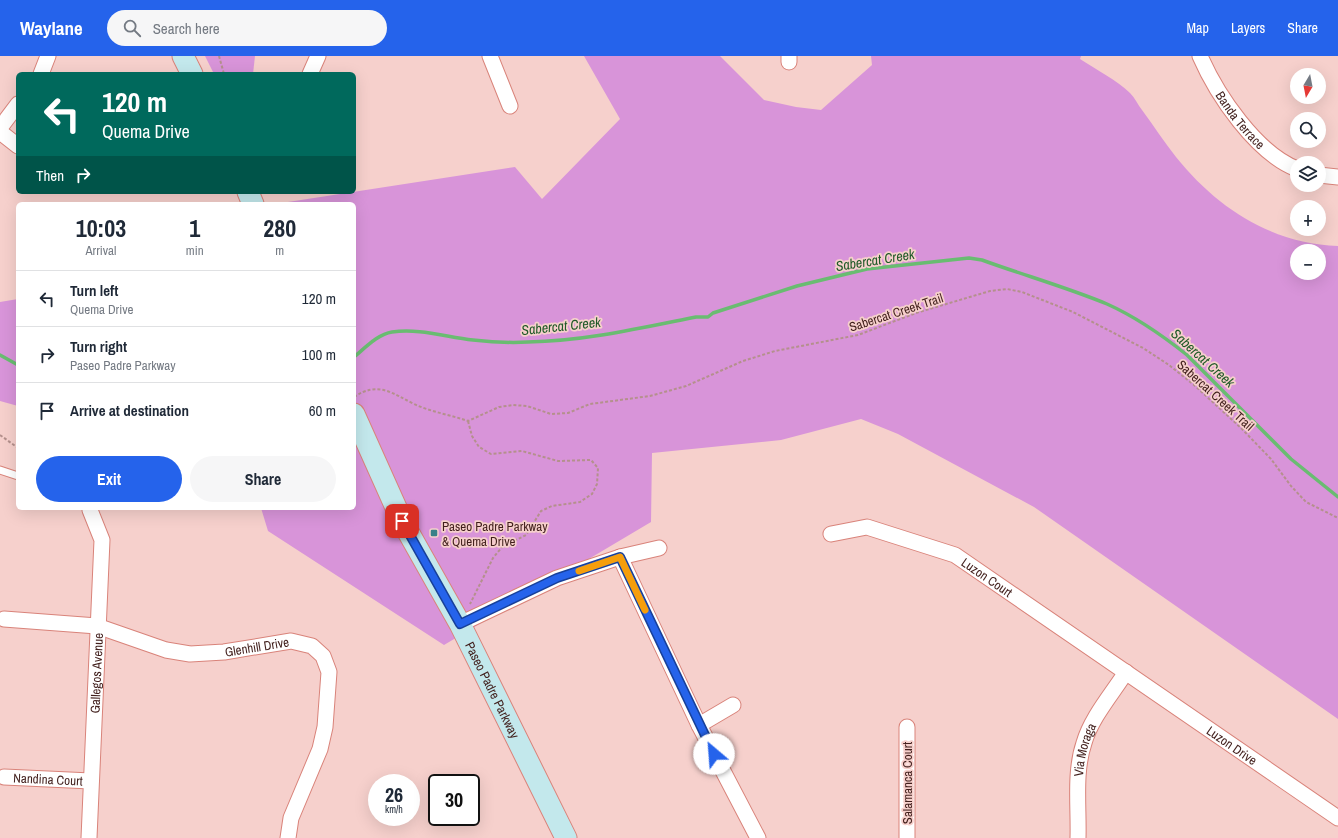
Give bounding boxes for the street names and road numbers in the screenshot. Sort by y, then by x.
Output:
street label: Banda Terrace [1212,88,1268,153]
street label: Sabercat Creek Trail [847,289,945,336]
street label: Sabercat Creek Trail [1174,356,1258,434]
street label: Luzon Court [958,554,1016,601]
street label: Gallegos Avenue [86,633,107,714]
street label: Glenhill Drive [224,633,290,661]
street label: Paseo Padre Parkway [461,639,524,742]
street label: Via Moraga [1070,720,1100,777]
street label: Luzon Drive [1203,722,1260,769]
street label: Salamanca Court [899,742,916,824]
street label: Nandina Court [13,769,83,790]

